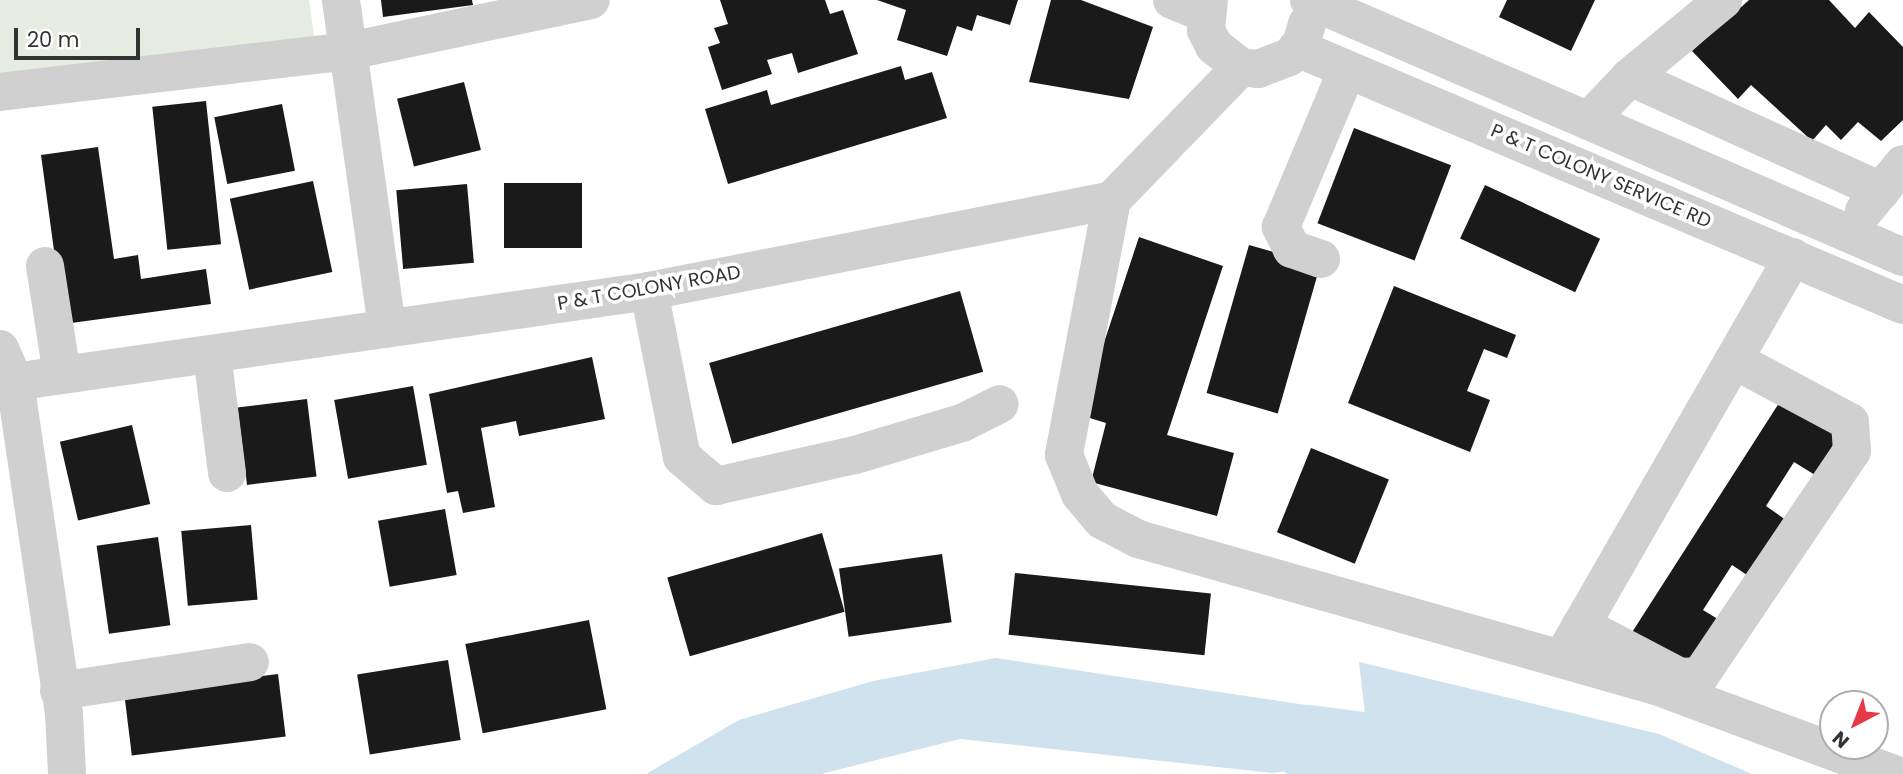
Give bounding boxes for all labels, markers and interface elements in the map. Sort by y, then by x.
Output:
scale bar [18,14,144,58]
text: 20 m [27,25,80,54]
street label: P & T COLONY SERVICE RD [1487,119,1715,233]
street label: P & T COLONY ROAD [556,261,742,315]
north arrow [1819,690,1889,760]
text: N [1827,725,1855,754]

